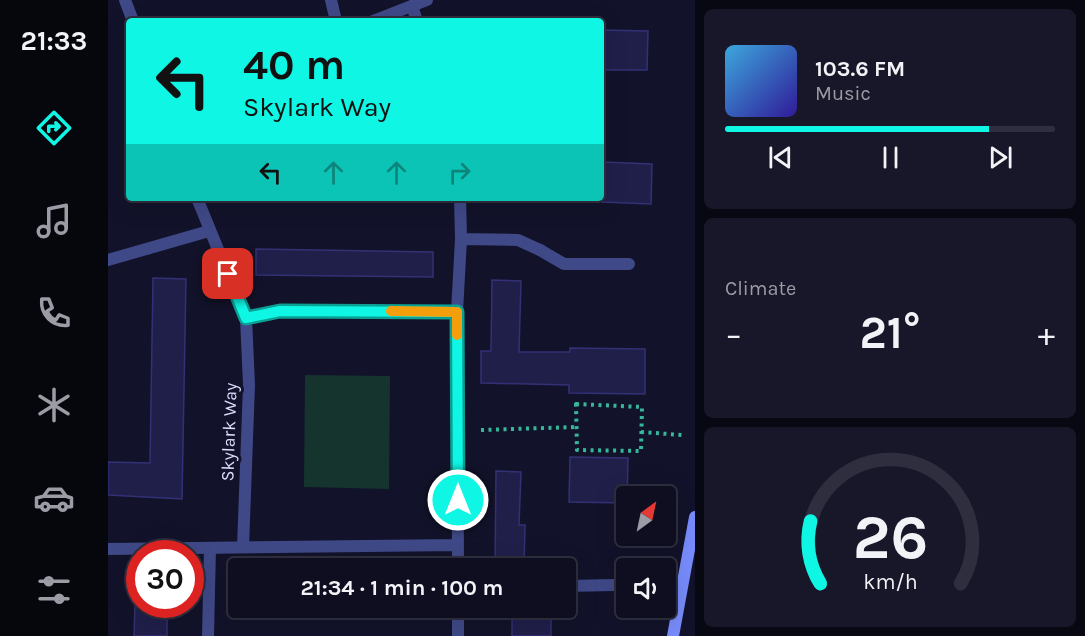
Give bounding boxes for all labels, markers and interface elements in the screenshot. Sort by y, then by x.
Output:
text: 21:33 [21,25,87,57]
text: 40 m [243,40,345,90]
icon: left [144,42,222,120]
text: 103.6 FM [815,56,905,82]
text: Music [815,82,871,105]
text: Skylark Way [243,91,391,123]
icon: directions [33,107,75,149]
icon: previous [764,141,797,174]
icon: pause [874,141,907,174]
icon: next [984,141,1017,174]
icon: left [254,156,287,189]
icon: ahead [317,156,350,189]
icon: ahead [380,156,413,189]
icon: right [443,156,476,189]
icon: music [33,200,75,242]
pin [202,248,253,299]
icon: arrive [211,257,244,290]
text: Climate [725,277,796,300]
icon: phone [33,292,75,334]
text: 21° [860,307,920,359]
text: − [725,315,742,353]
text: + [1038,315,1055,353]
street label: Skylark Way [216,382,242,482]
icon: climate [33,384,75,426]
position arrow [426,468,490,532]
icon: car [33,477,75,519]
north arrow [616,486,676,546]
map controls [616,486,676,618]
text: 26 [852,501,928,574]
speed limit sign: 30 [126,540,204,618]
button: sound [616,558,676,618]
icon: filters [33,569,75,611]
text: km/h [863,569,917,594]
text: 21:34 · 1 min · 100 m [301,575,503,601]

